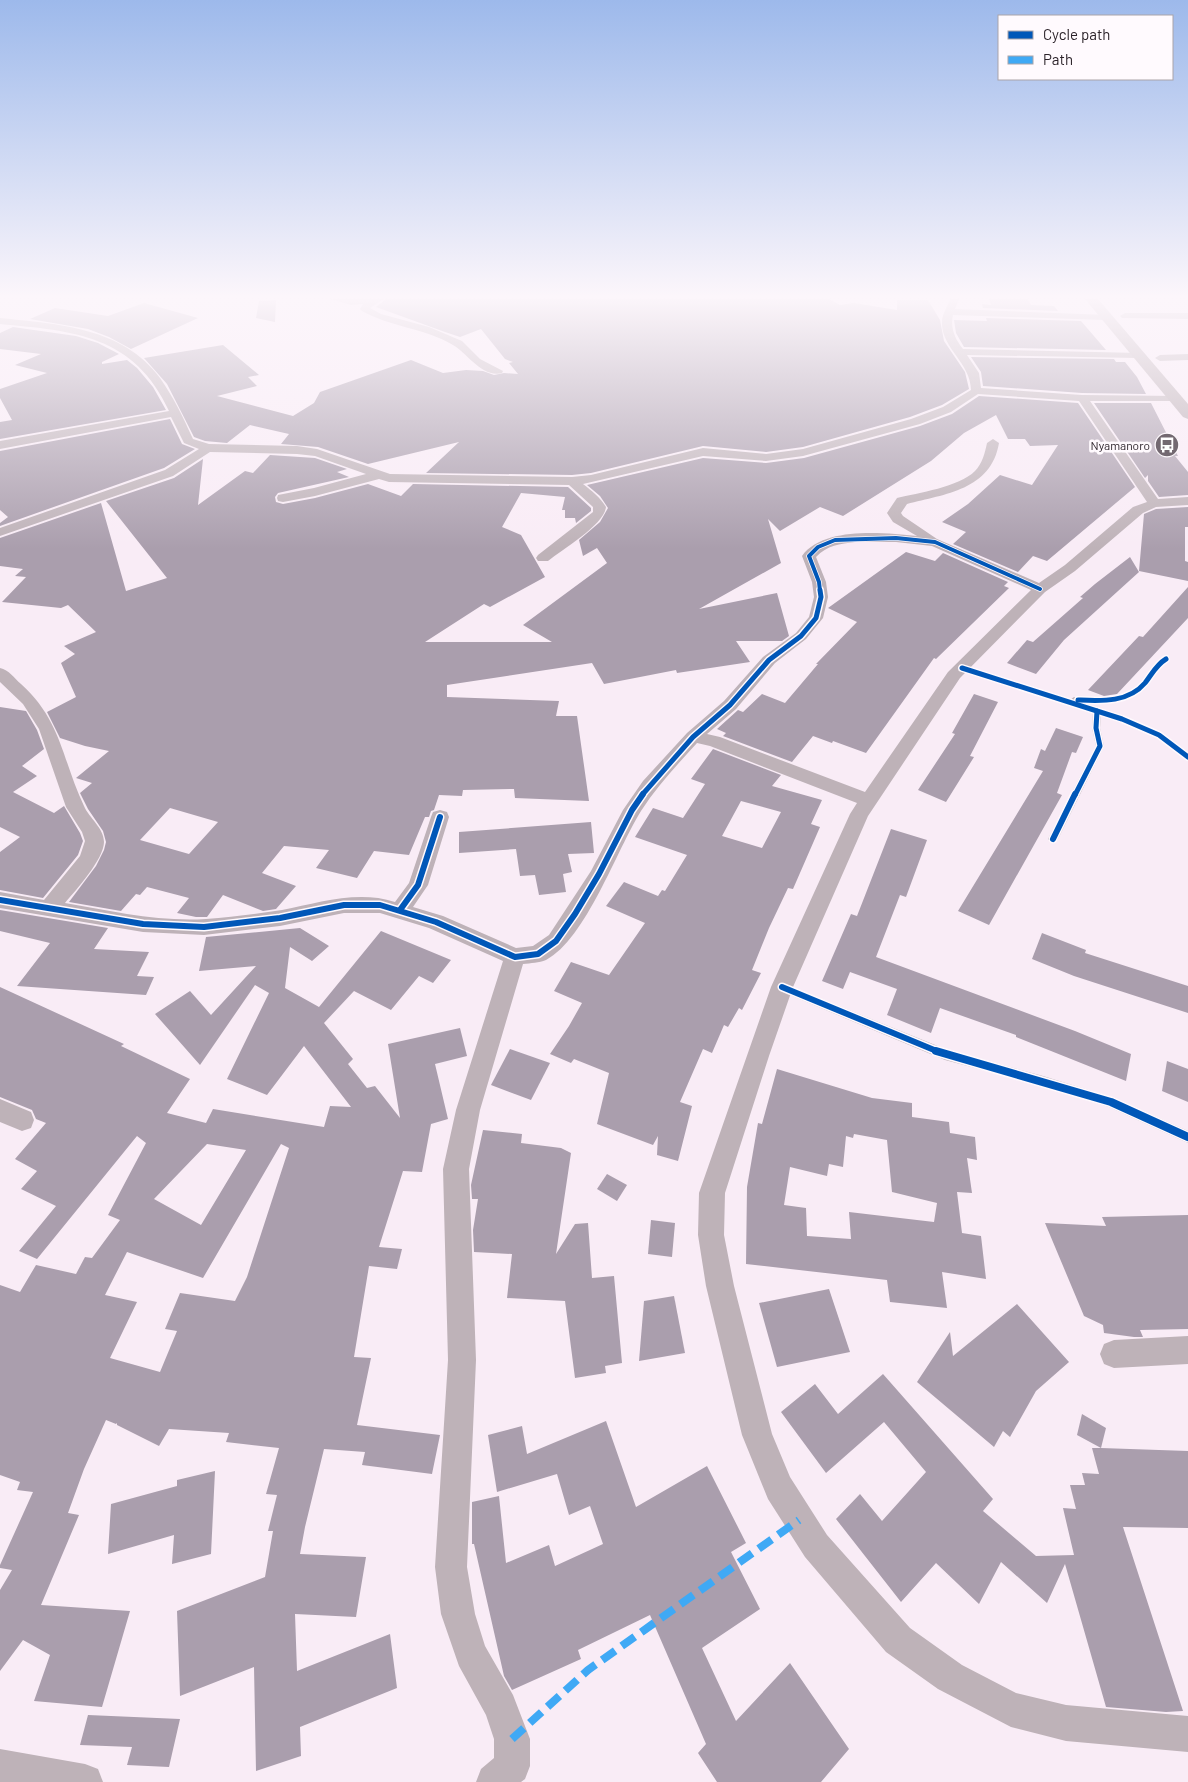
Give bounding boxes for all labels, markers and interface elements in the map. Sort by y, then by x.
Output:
legend [998,15,1173,80]
text: Cycle path [1043,25,1110,43]
text: Path [1043,50,1073,68]
bus stop icon: Nyamanoro [1154,432,1180,458]
place label: Nyamanoro [1091,438,1150,452]

